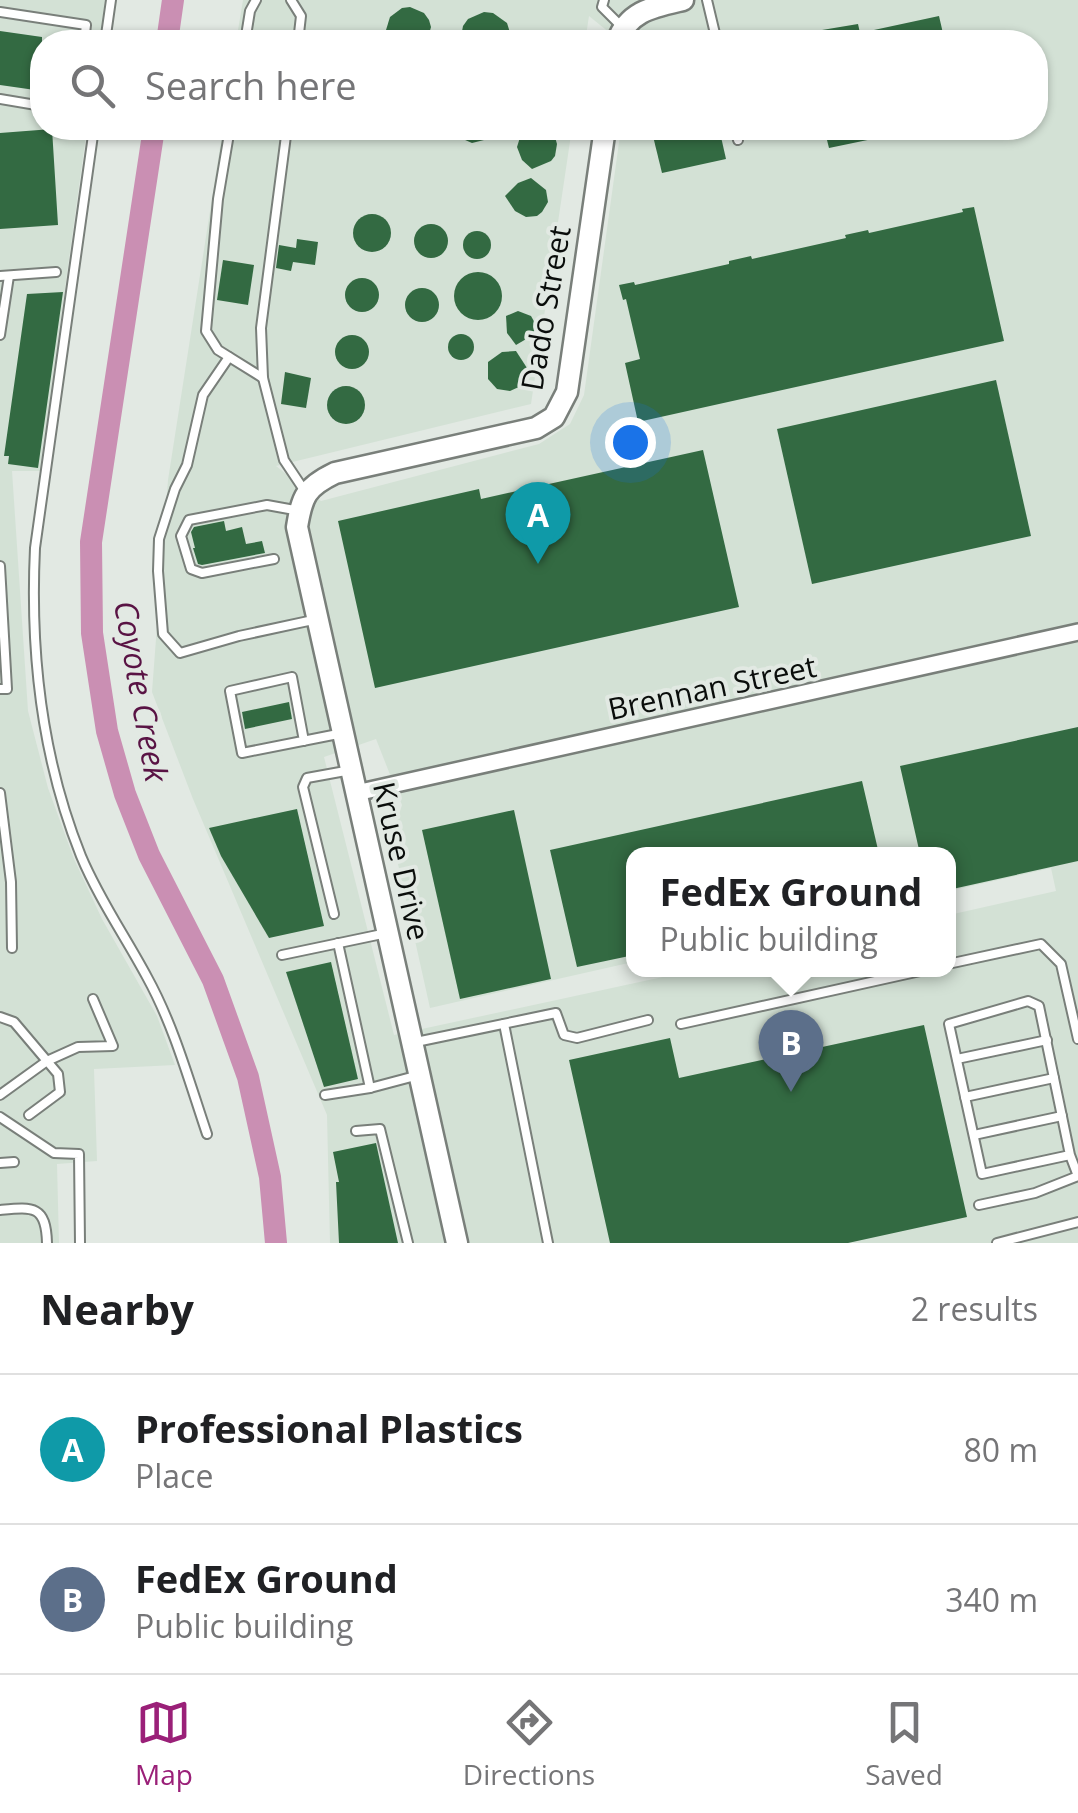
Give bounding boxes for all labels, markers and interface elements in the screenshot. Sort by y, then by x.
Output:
search box [30,30,1048,140]
icon: search [65,58,120,113]
text: Search here [145,59,357,111]
street label: Dado Street [510,222,580,394]
your location [605,417,656,468]
pin: A [506,482,570,564]
water label: Coyote Creek [105,597,179,786]
street label: Brennan Street [604,645,820,729]
street label: Kruse Drive [364,778,440,944]
popup [626,847,956,977]
text: FedEx Ground [660,865,922,917]
text: Public building [660,917,878,960]
pin: B [758,1010,824,1092]
text: Nearby [40,1280,194,1337]
text: 2 results [911,1287,1038,1330]
text: Professional Plastics [135,1402,523,1454]
text: A [61,1428,84,1471]
text: 80 m [963,1428,1038,1471]
text: Place [135,1454,213,1497]
text: FedEx Ground [135,1552,398,1604]
text: B [62,1578,83,1621]
text: 340 m [945,1578,1038,1621]
text: Public building [135,1604,353,1647]
tab: Map [135,1695,193,1793]
tab: Directions [463,1695,595,1793]
tab: Saved [865,1695,943,1793]

